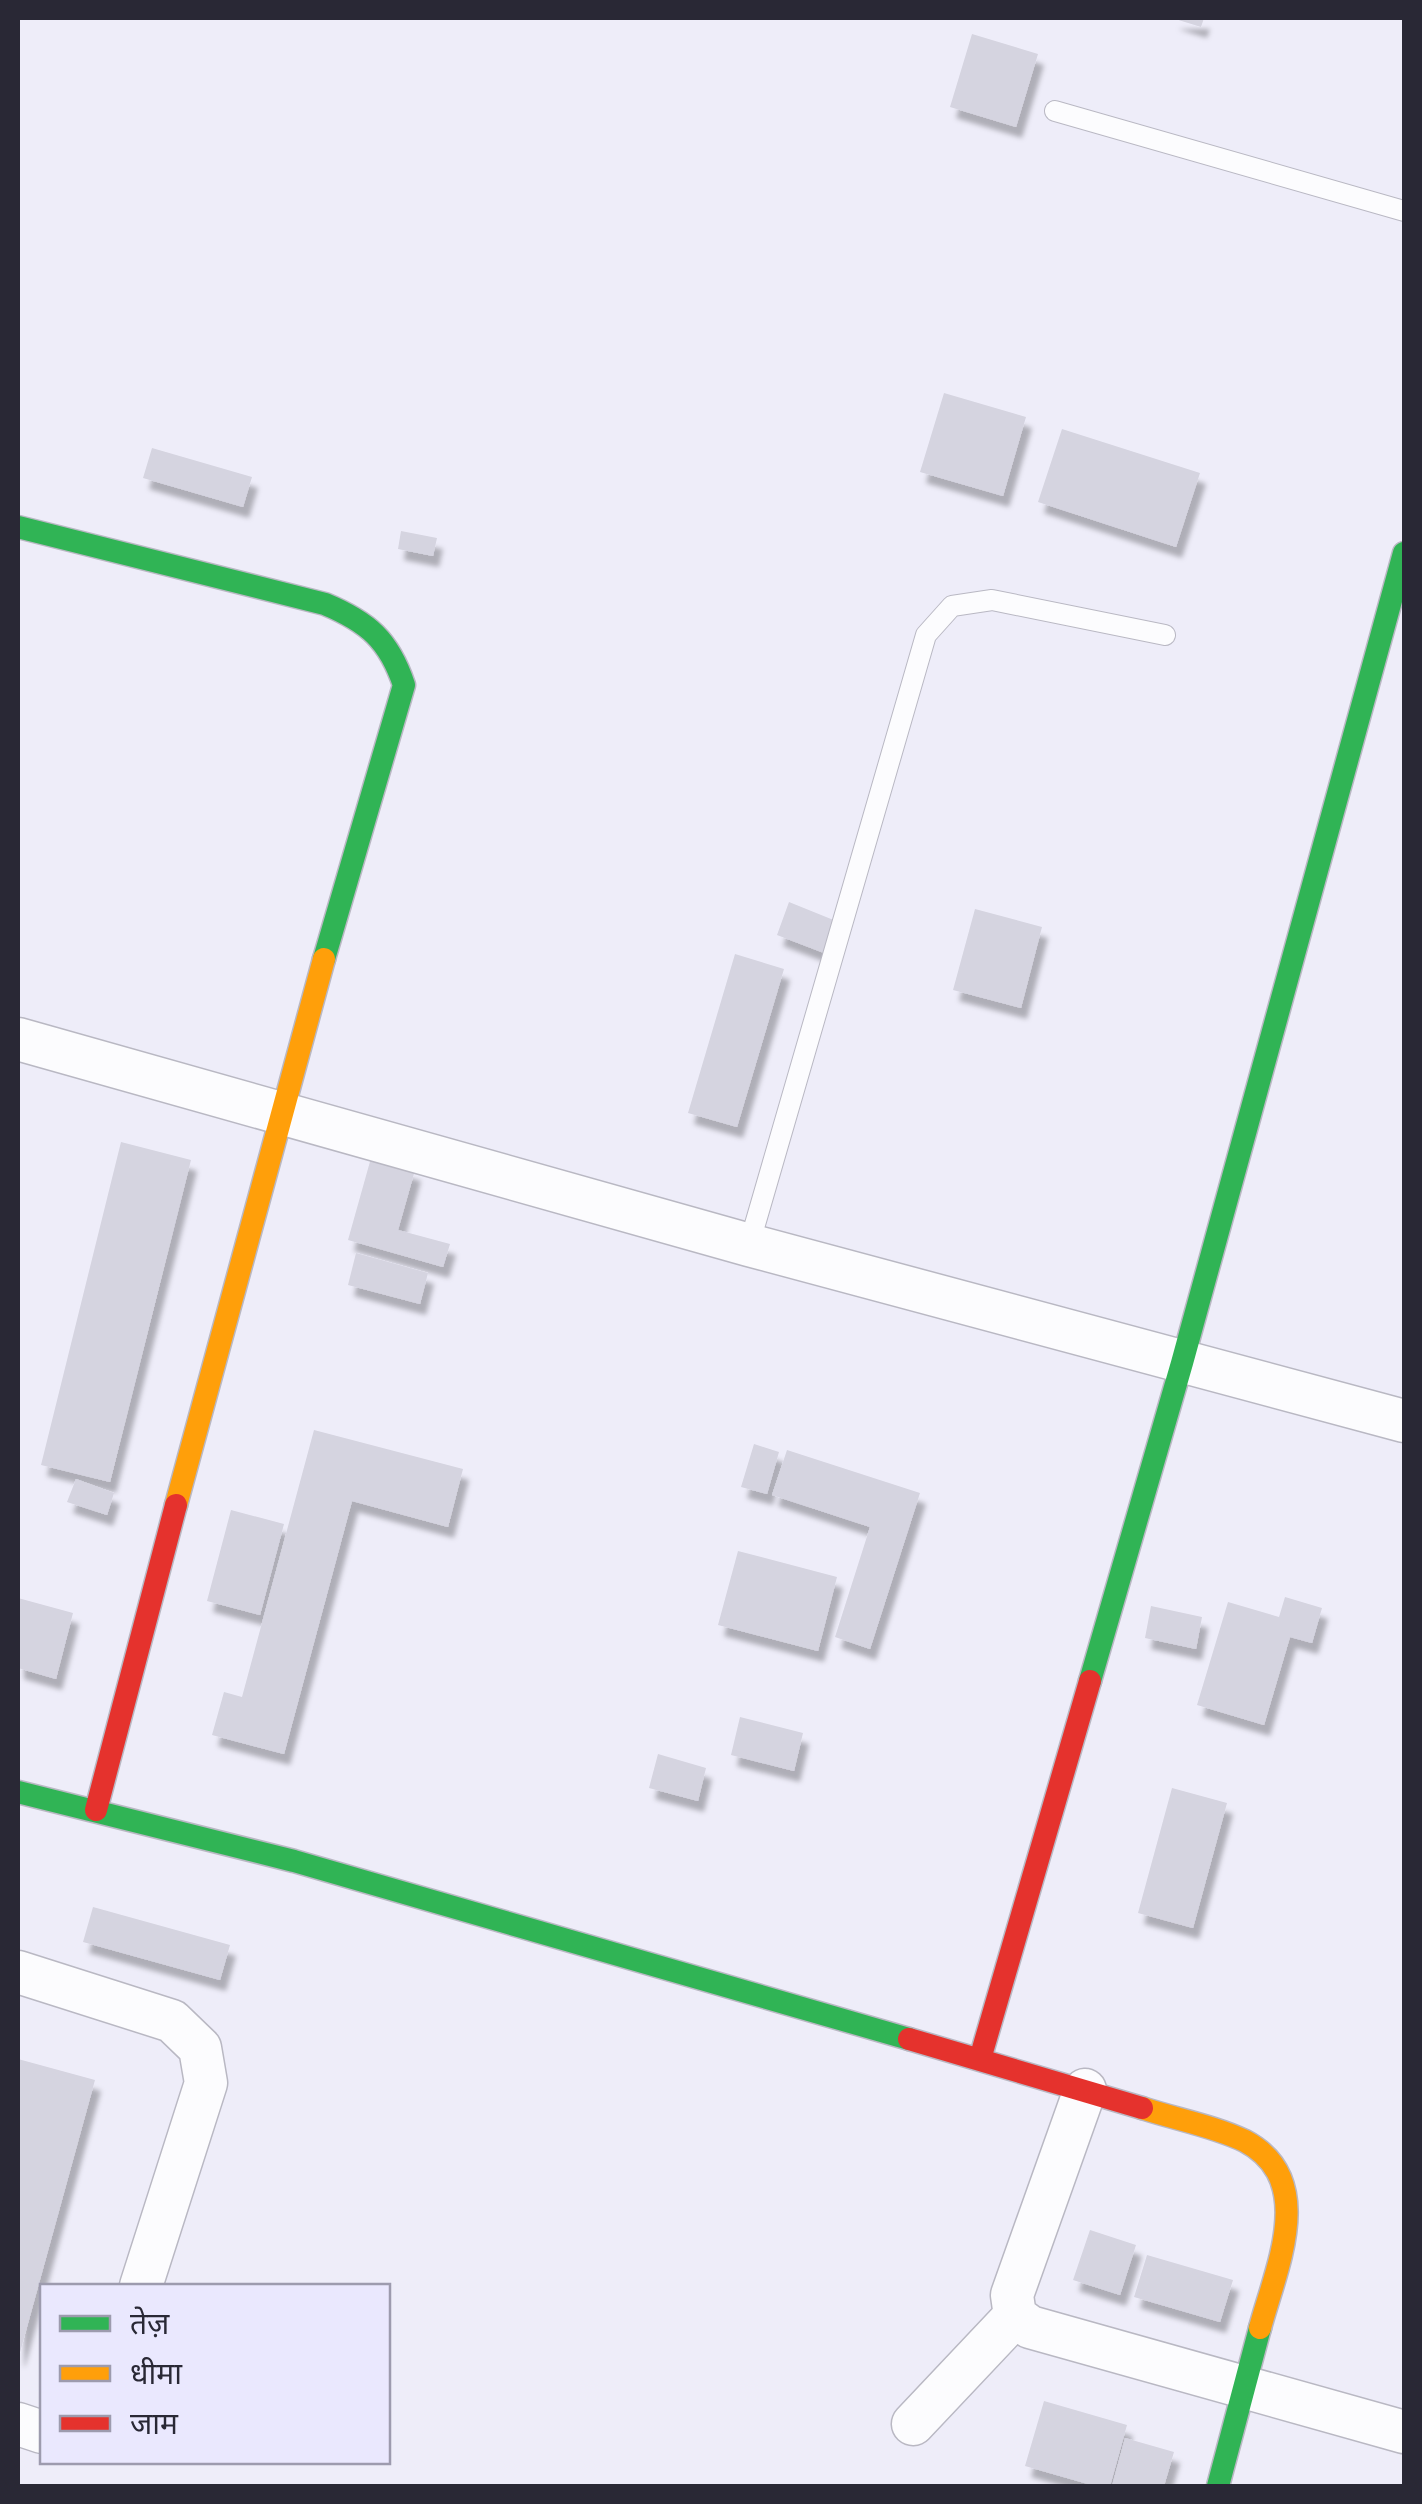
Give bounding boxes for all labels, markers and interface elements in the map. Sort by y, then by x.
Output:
legend [40,2284,390,2464]
text: तेज़ [130,2306,170,2340]
text: धीमा [130,2356,183,2390]
text: जाम [130,2406,179,2440]

